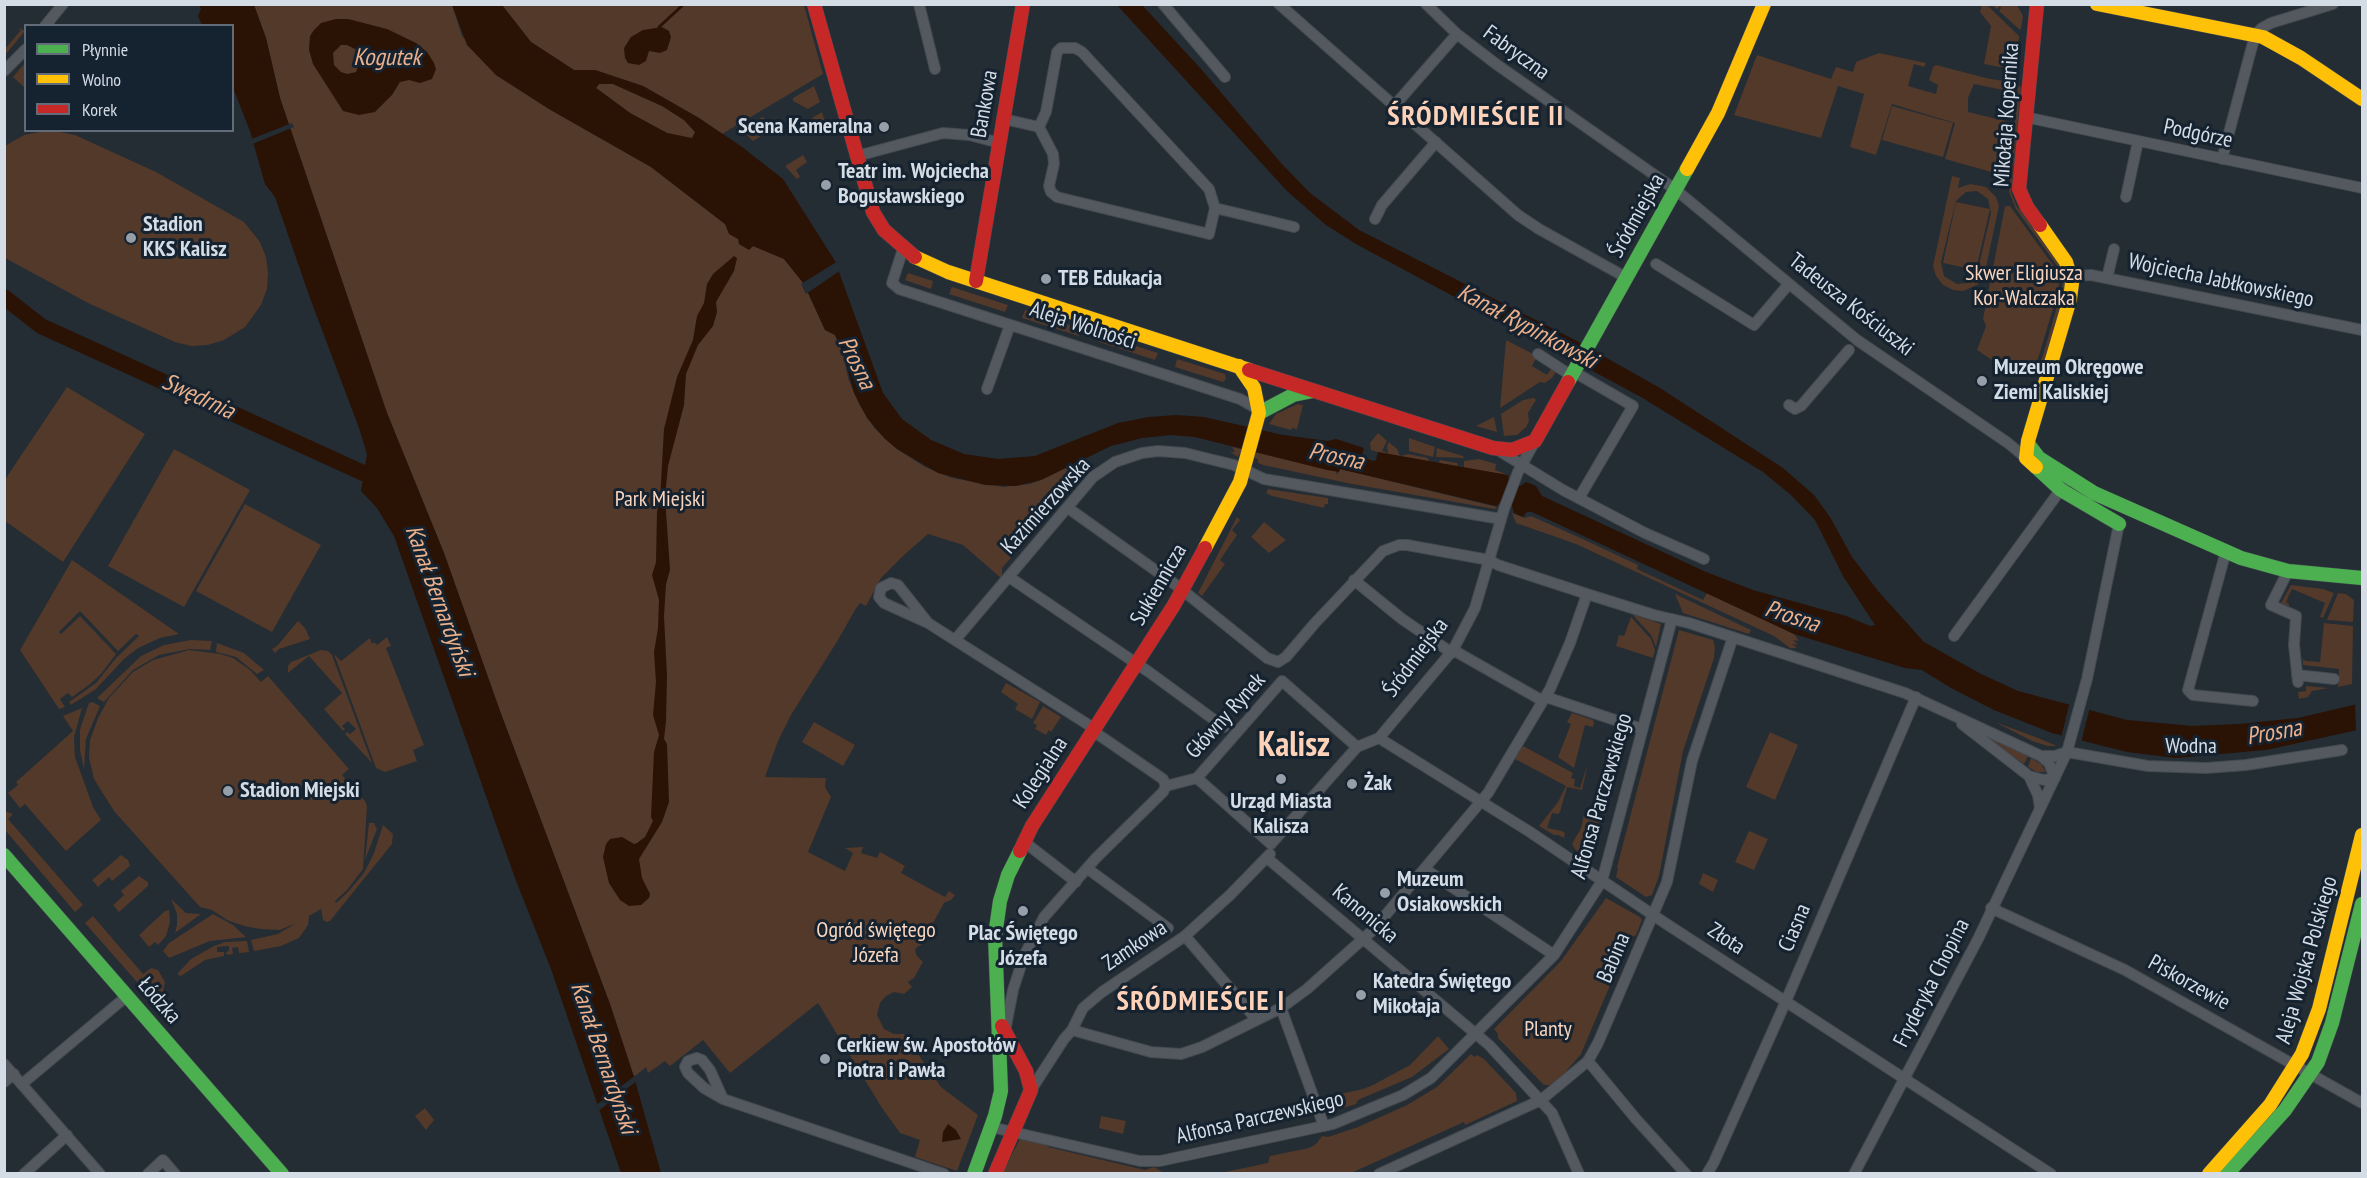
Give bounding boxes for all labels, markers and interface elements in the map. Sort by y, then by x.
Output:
street label: Fabryczna [1478,20,1554,86]
legend [24,24,234,132]
text: Płynnie [82,38,128,61]
street label: Mikołaja Kopernika [1989,42,2025,188]
water label: Kogutek [353,44,421,72]
text: Wolno [82,68,121,91]
street label: Bankowa [966,68,1004,140]
text: Korek [82,98,117,121]
district label: ŚRÓDMIEŚCIE II [1387,100,1565,134]
place label: Scena Kameralna [738,114,872,140]
street label: Podgórze [2161,114,2235,154]
marker: Scena Kameralna [877,120,891,134]
place label: Teatr im. Wojciecha Bogusławskiego [838,159,989,210]
street label: Śródmiejska [1603,169,1671,263]
marker: Teatr im. Wojciecha Bogusławskiego [819,178,833,192]
place label: Stadion KKS Kalisz [143,212,227,264]
marker: Stadion KKS Kalisz [124,231,138,245]
street label: Tadeusza Kościuszki [1783,248,1919,362]
street label: Wojciecha Jabłkowskiego [2126,248,2316,314]
park label: Skwer Eligiusza Kor-Walczaka [1965,261,2083,312]
place label: TEB Edukacja [1058,266,1162,292]
marker: TEB Edukacja [1039,272,1053,286]
water label: Kanał Rypinkowski [1452,278,1602,376]
street label: Aleja Wolności [1026,296,1140,356]
water label: Prosna [831,332,881,394]
place label: Muzeum Okręgowe Ziemi Kaliskiej [1994,355,2144,406]
water label: Swędrnia [157,368,239,426]
marker: Muzeum Okręgowe Ziemi Kaliskiej [1975,374,1989,388]
water label: Prosna [1306,437,1366,477]
street label: Kazimierzowska [996,452,1096,560]
park label: Park Miejski [615,487,705,513]
water label: Kanał Bernardyński [398,521,480,681]
street label: Sukiennicza [1125,540,1193,630]
water label: Prosna [1761,595,1823,639]
street label: Śródmiejska [1378,613,1454,703]
street label: Główny Rynek [1181,668,1271,764]
street label: Alfonsa Parczewskiego [1566,710,1638,882]
water label: Prosna [2244,714,2304,752]
district label: Kalisz [1258,726,1330,766]
street label: Kolegialna [1008,732,1074,814]
street label: Wodna [2165,734,2217,760]
place label: Żak [1364,771,1392,797]
marker: Urząd Miasta Kalisza [1274,772,1288,786]
marker: Żak [1345,777,1359,791]
place label: Stadion Miejski [240,778,360,804]
marker: Stadion Miejski [221,784,235,798]
place label: Urząd Miasta Kalisza [1230,789,1332,840]
place label: Muzeum Osiakowskich [1397,867,1502,918]
street label: Aleja Wojska Polskiego [2270,873,2344,1047]
street label: Kanonicka [1327,879,1403,949]
marker: Muzeum Osiakowskich [1378,886,1392,900]
street label: Ciasna [1773,900,1817,956]
marker: Plac Świętego Józefa [1016,904,1030,918]
street label: Fryderyka Chopina [1888,914,1976,1052]
street label: Zamkowa [1098,915,1172,977]
street label: Złota [1702,917,1750,961]
park label: Ogród świętego Józefa [816,918,936,969]
place label: Plac Świętego Józefa [968,921,1078,972]
street label: Babina [1592,929,1636,987]
street label: Piskorzewie [2144,950,2234,1016]
place label: Katedra Świętego Mikołaja [1373,969,1511,1020]
street label: Łódzka [132,973,186,1029]
water label: Kanał Bernardyński [564,978,642,1138]
district label: ŚRÓDMIEŚCIE I [1116,985,1286,1019]
marker: Katedra Świętego Mikołaja [1354,988,1368,1002]
park label: Planty [1524,1017,1572,1043]
place label: Cerkiew św. Apostołów Piotra i Pawła [837,1033,1016,1084]
marker: Cerkiew św. Apostołów Piotra i Pawła [818,1052,832,1066]
street label: Alfonsa Parczewskiego [1174,1086,1346,1150]

